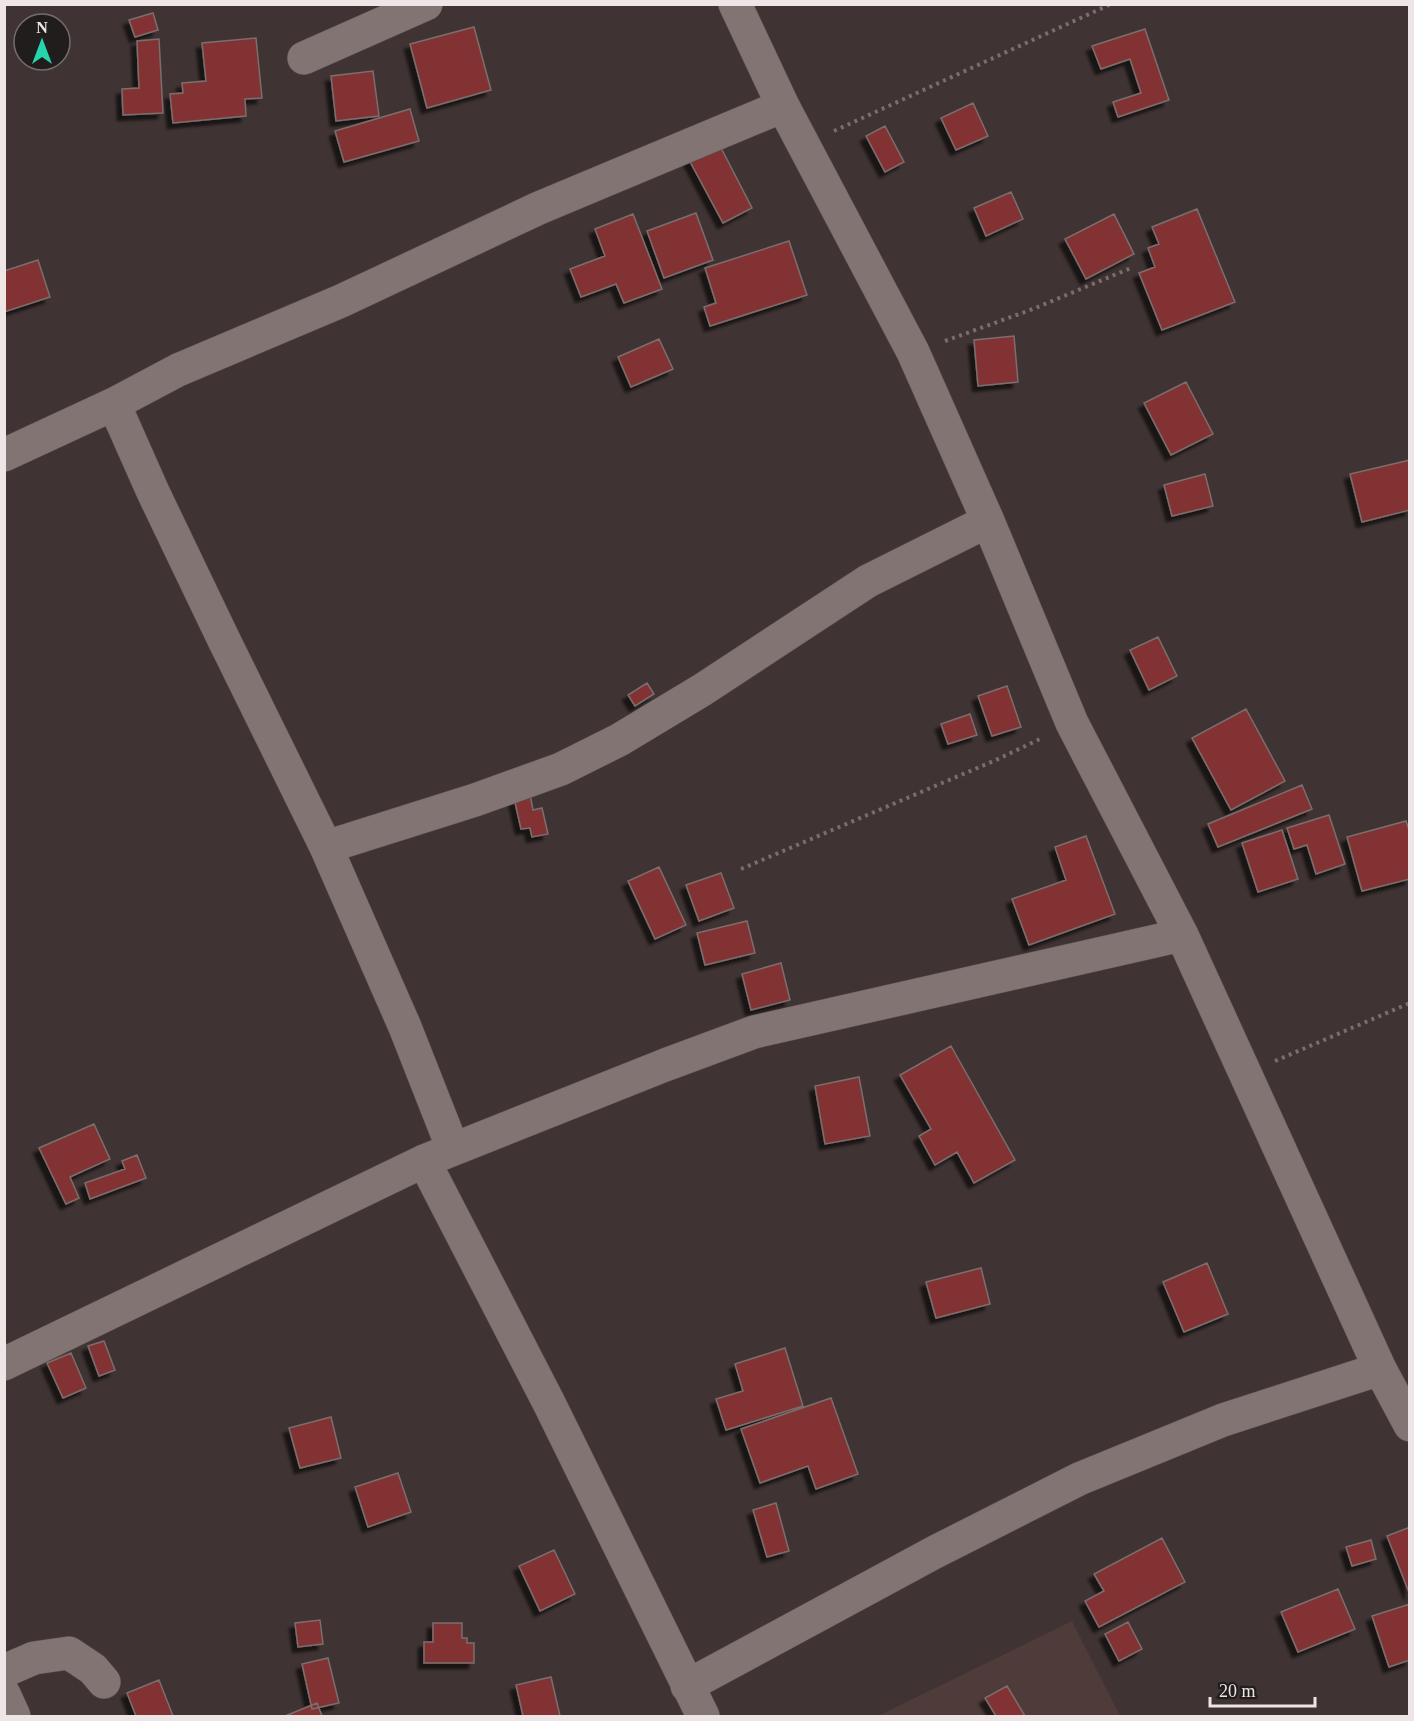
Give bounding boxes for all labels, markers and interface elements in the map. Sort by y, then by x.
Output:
north arrow [12,12,72,72]
text: N [36,19,48,36]
scale bar [1210,1670,1315,1708]
text: 20 m [1219,1681,1256,1701]

